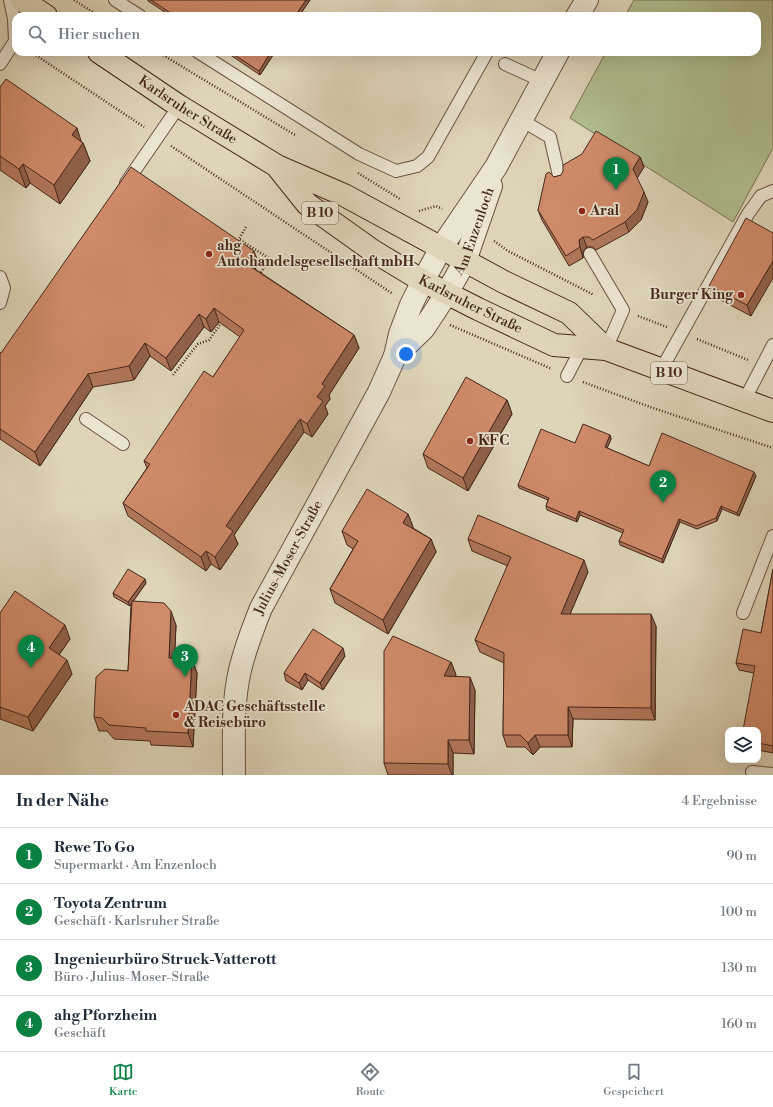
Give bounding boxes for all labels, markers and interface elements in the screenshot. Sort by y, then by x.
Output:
search box [12,12,761,56]
icon: search [26,23,48,45]
text: Hier suchen [58,25,140,44]
street label: Karlsruher Straße [135,72,240,148]
pin: 1 [603,157,629,190]
street label: Am Enzenloch [449,184,499,279]
road number: B 10 [302,202,338,224]
place label: Aral [589,202,620,220]
marker: Aral [577,206,587,216]
place label: ahg Autohandelsgesellschaft mbH [216,237,414,271]
marker: ahg Autohandelsgesellschaft mbH [204,249,214,259]
street label: Karlsruher Straße [415,271,525,338]
place label: Burger King [650,286,734,304]
marker: Burger King [736,290,746,300]
your location [396,344,416,364]
road number: B 10 [651,362,687,384]
place label: KFC [478,432,509,450]
marker: KFC [465,436,475,446]
pin: 2 [650,470,676,503]
street label: Julius-Moser-Straße [250,497,327,619]
pin: 4 [18,635,44,668]
pin: 3 [172,644,198,677]
place label: ADAC Geschäftsstelle & Reisebüro [183,698,326,732]
marker: ADAC Geschäftsstelle & Reisebüro [171,710,181,720]
map controls [725,727,761,763]
button: layers [725,727,761,763]
text: In der Nähe [16,790,109,812]
text: 4 Ergebnisse [682,793,757,809]
text: Rewe To Go [54,838,135,857]
text: 1 [26,848,32,864]
text: 90 m [726,848,757,864]
text: Supermarkt · Am Enzenloch [54,857,217,873]
text: Toyota Zentrum [54,894,167,913]
text: 2 [25,904,33,920]
text: 100 m [721,904,757,920]
text: Geschäft · Karlsruher Straße [54,913,220,929]
text: Ingenieurbüro Struck-Vatterott [54,950,276,969]
text: 3 [25,960,33,976]
text: 130 m [722,960,757,976]
text: Büro · Julius-Moser-Straße [54,969,210,985]
text: ahg Pforzheim [54,1006,157,1025]
text: 4 [25,1016,33,1032]
text: 160 m [721,1016,757,1032]
text: Geschäft [54,1025,106,1041]
tab: Karte [109,1061,138,1099]
tab: Route [356,1061,385,1099]
tab: Gespeichert [603,1061,664,1099]

